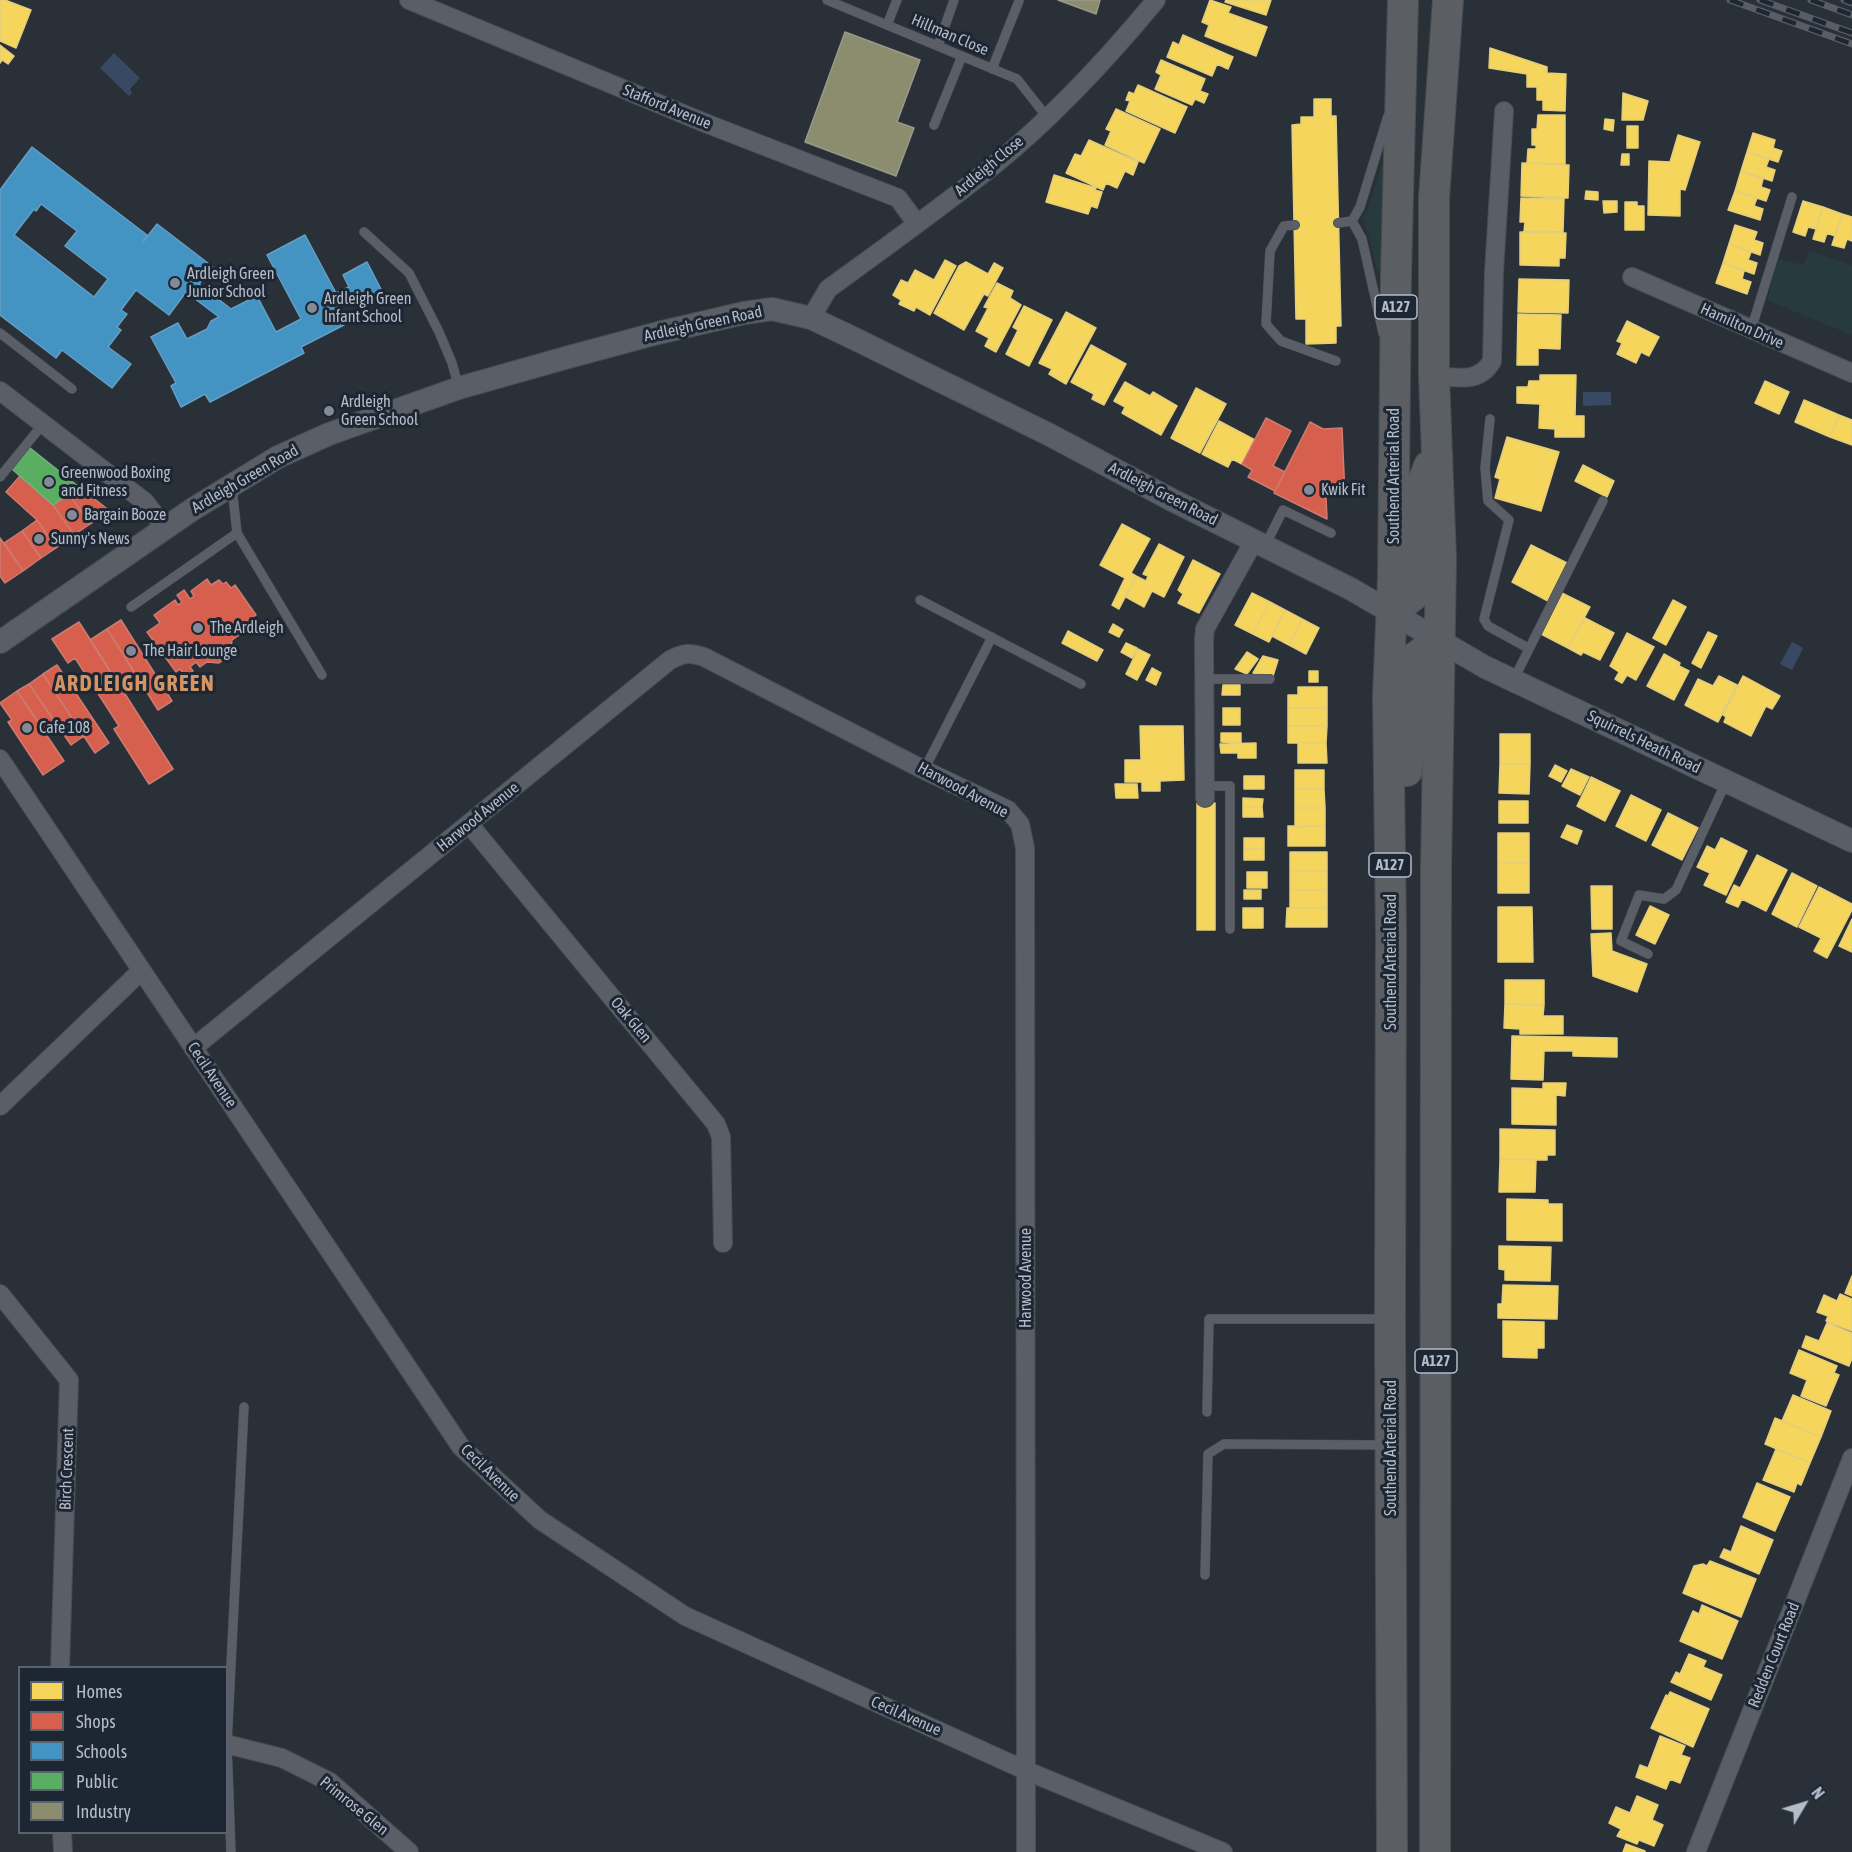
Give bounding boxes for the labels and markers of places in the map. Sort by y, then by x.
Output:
place label: Ardleigh Green Junior School [187,264,274,302]
marker: Ardleigh Green Junior School [168,276,182,290]
place label: Ardleigh Green Infant School [324,289,411,327]
marker: Ardleigh Green Infant School [305,301,319,315]
place label: Ardleigh Green School [341,392,418,430]
marker: Ardleigh Green School [322,404,336,418]
place label: Greenwood Boxing and Fitness [61,463,170,501]
marker: Greenwood Boxing and Fitness [42,475,56,489]
place label: Kwik Fit [1321,480,1366,500]
marker: Kwik Fit [1302,483,1316,497]
place label: Bargain Booze [84,505,166,525]
marker: Bargain Booze [65,508,79,522]
place label: Sunny's News [51,529,130,549]
marker: Sunny's News [32,532,46,546]
place label: The Ardleigh [210,618,284,638]
marker: The Ardleigh [191,621,205,635]
place label: The Hair Lounge [143,641,237,661]
marker: The Hair Lounge [124,644,138,658]
place label: Cafe 108 [39,718,90,738]
marker: Cafe 108 [20,721,34,735]

